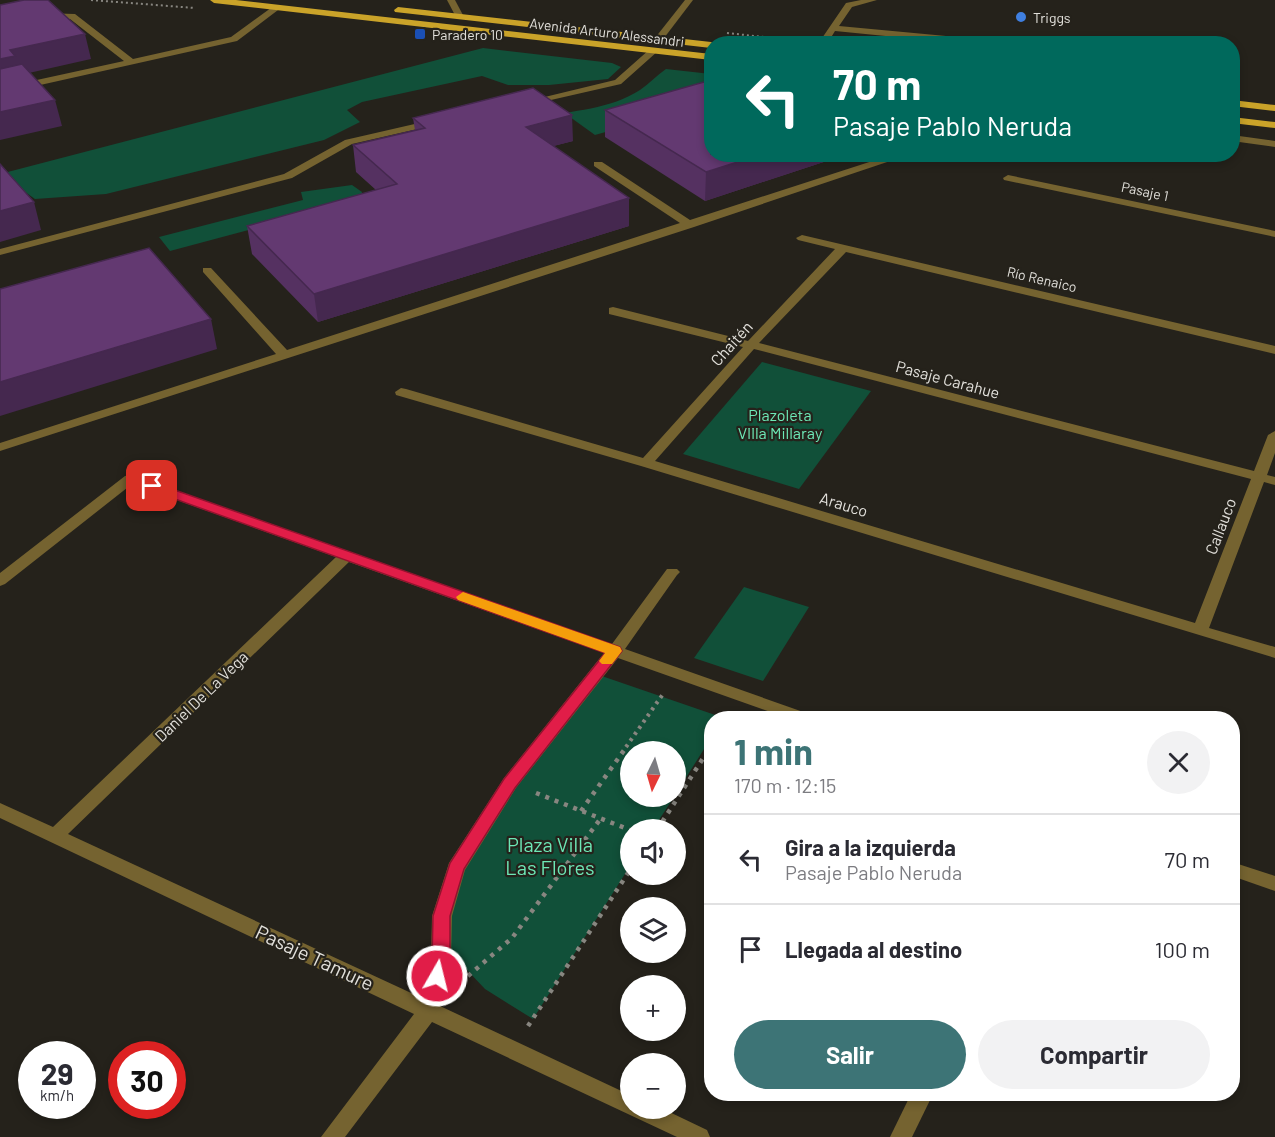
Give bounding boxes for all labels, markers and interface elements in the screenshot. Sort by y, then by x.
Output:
place label: Triggs [1033,9,1071,26]
marker: Triggs [1014,10,1028,24]
street label: Avenida Arturo Alessandri [529,14,685,50]
place label: Paradero 10 [432,26,503,43]
marker: Paradero 10 [413,27,427,41]
text: 70 m [833,58,921,108]
icon: left [734,60,812,138]
text: Pasaje Pablo Neruda [833,109,1072,141]
street label: Pasaje 1 [1120,178,1170,204]
street label: Río Renaico [1005,263,1079,295]
street label: Chaitén [706,317,756,369]
street label: Pasaje Carahue [894,356,1002,402]
park label: Plazoleta VIlla Millaray [738,405,823,442]
pin [126,460,177,511]
icon: arrive [135,469,168,502]
street label: Arauco [818,488,870,520]
street label: Callauco [1201,495,1239,557]
street label: Daniel De La Vega [150,647,252,745]
text: 1 min [734,729,813,772]
button: close [1147,731,1210,794]
north arrow [620,741,686,807]
map controls [620,741,686,1119]
text: 170 m · 12:15 [734,773,836,797]
button: sound [620,819,686,885]
park label: Plaza Villa Las Flores [505,832,595,879]
text: Gira a la izquierda [785,834,956,860]
icon: left [734,843,767,876]
text: 70 m [1165,846,1210,872]
text: Pasaje Pablo Neruda [785,860,962,884]
button: layers [620,897,686,963]
street label: Pasaje Tamure [252,919,378,995]
icon: arrive [734,933,767,966]
text: Llegada al destino [785,936,962,962]
text: 100 m [1155,936,1210,962]
position arrow [405,944,469,1008]
button: + [620,975,686,1041]
button: Salir [734,1020,966,1089]
button: Compartir [978,1020,1210,1089]
speed limit sign: 30 [108,1041,186,1119]
button: − [620,1053,686,1119]
text: 29 [41,1055,73,1091]
text: km/h [40,1086,74,1104]

